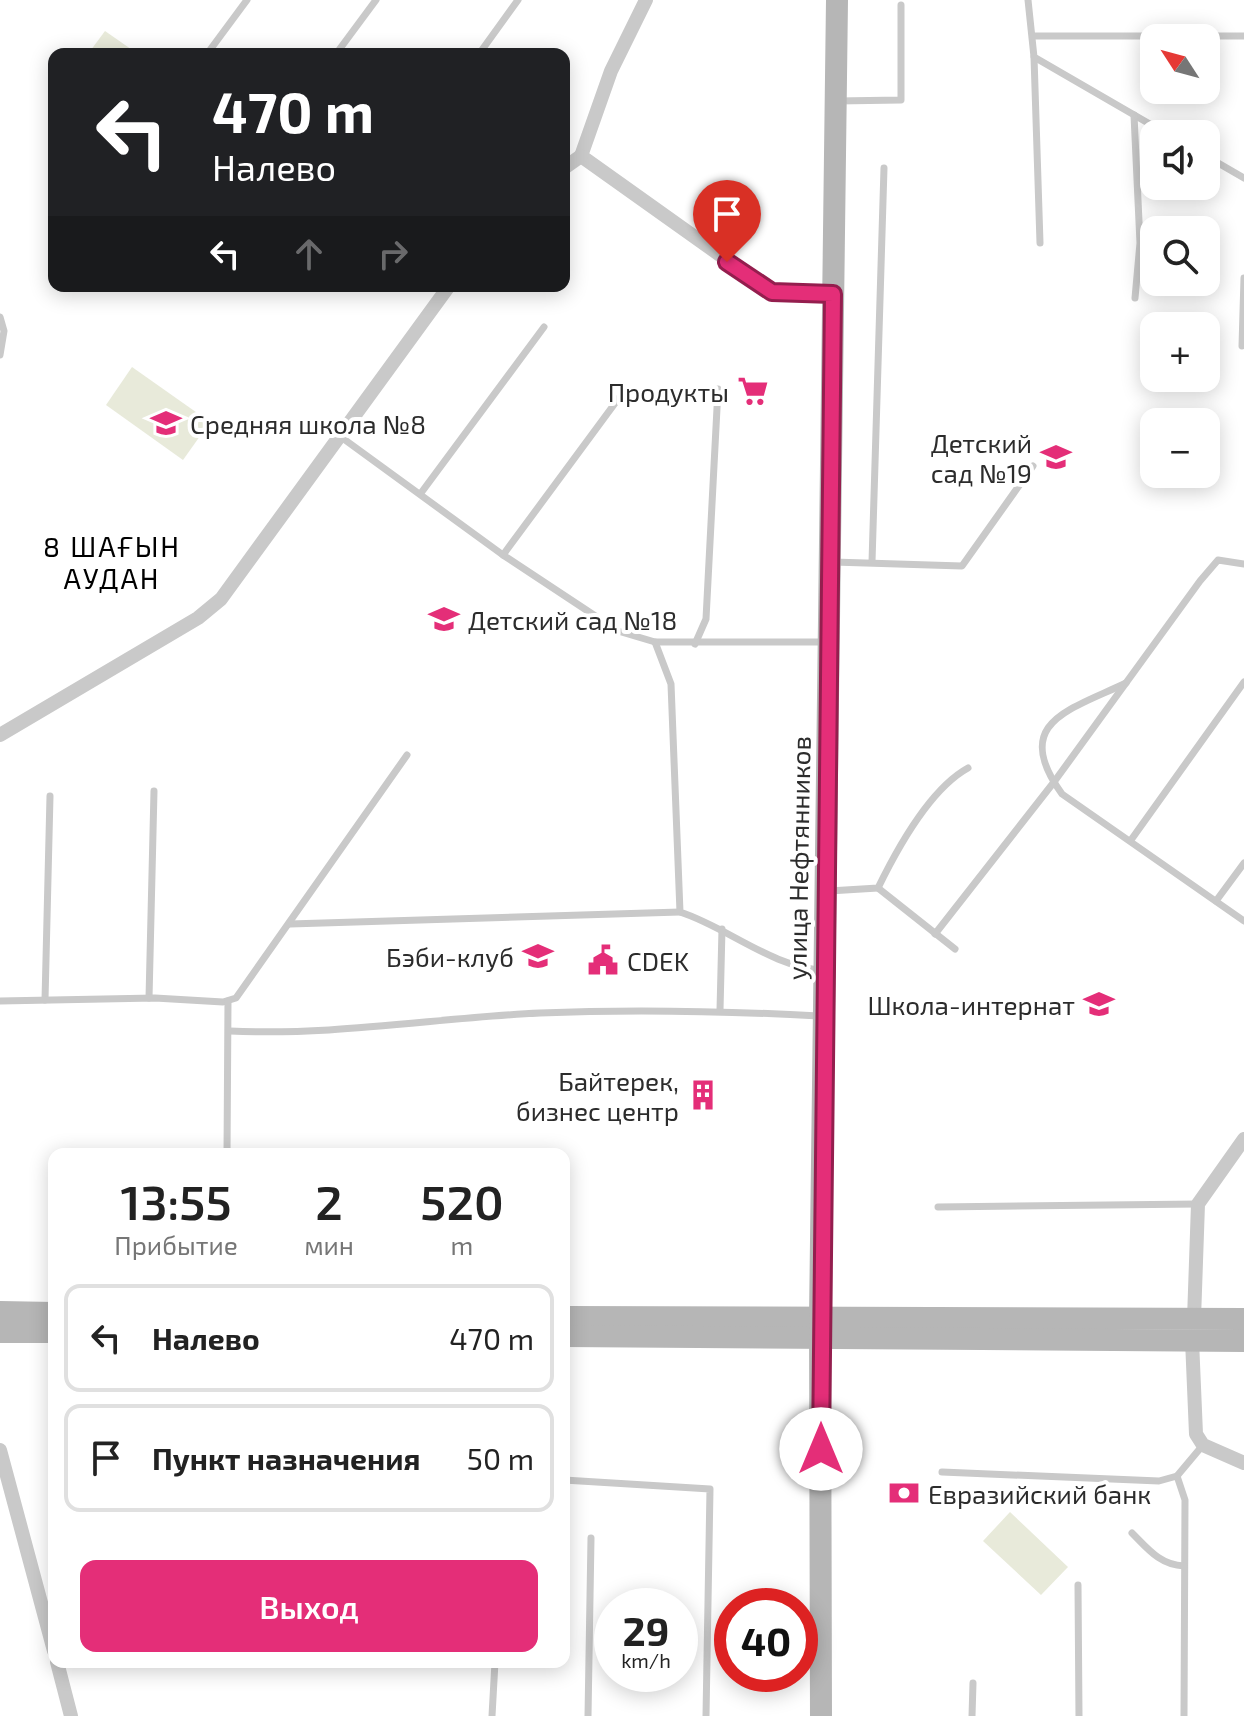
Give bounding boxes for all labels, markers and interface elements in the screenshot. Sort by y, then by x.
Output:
north arrow [1140,24,1220,104]
map controls [1140,24,1220,488]
text: 470 m [212,77,374,144]
icon: left [80,80,184,184]
button: sound [1140,120,1220,200]
text: Налево [212,145,336,188]
pin [693,180,761,262]
icon: arrive [705,192,749,236]
button: search [1140,216,1220,296]
icon: left [203,232,247,276]
icon: ahead [287,232,331,276]
icon: right [371,232,415,276]
button: + [1140,312,1220,392]
supermarket icon: Продукты [736,374,770,408]
place label: Продукты [608,376,729,408]
school or university icon: Средняя школа №8 [149,406,183,440]
place label: Средняя школа №8 [190,408,426,439]
button: − [1140,408,1220,488]
place label: Детский сад №19 [931,427,1032,488]
school or university icon: Детский сад №19 [1039,440,1073,474]
district label: 8 ШАҒЫН АУДАН [43,529,181,595]
school or university icon: Детский сад №18 [427,602,461,636]
place label: Детский сад №18 [468,604,677,635]
street label: улица Нефтянников [780,736,817,980]
school or university icon: Бэби-клуб [521,939,555,973]
place label: Бэби-клуб [386,941,514,973]
public building icon: CDEK [586,943,620,977]
place label: CDEK [627,945,689,976]
school or university icon: Школа-интернат [1082,987,1116,1021]
place label: Школа-интернат [867,989,1075,1020]
place label: Байтерек, бизнес центр [516,1065,679,1126]
building icon: Байтерек, бизнес центр [686,1078,720,1112]
text: 13:55 [120,1172,232,1230]
text: 2 [315,1172,343,1230]
text: 520 [420,1172,504,1230]
text: Прибытие [114,1229,238,1260]
text: мин [304,1229,354,1260]
text: m [451,1229,473,1260]
icon: left [84,1316,128,1360]
text: Налево [152,1320,260,1356]
text: 470 m [449,1320,534,1356]
position arrow [779,1407,863,1491]
icon: arrive [84,1436,128,1480]
text: Пункт назначения [152,1440,420,1476]
text: 50 m [467,1440,534,1476]
bank icon: Евразийский банк [887,1476,921,1510]
place label: Евразийский банк [928,1478,1151,1509]
button: Выход [80,1560,538,1652]
speed limit sign: 40 [714,1588,818,1692]
text: 29 [623,1606,669,1654]
text: km/h [621,1648,671,1672]

